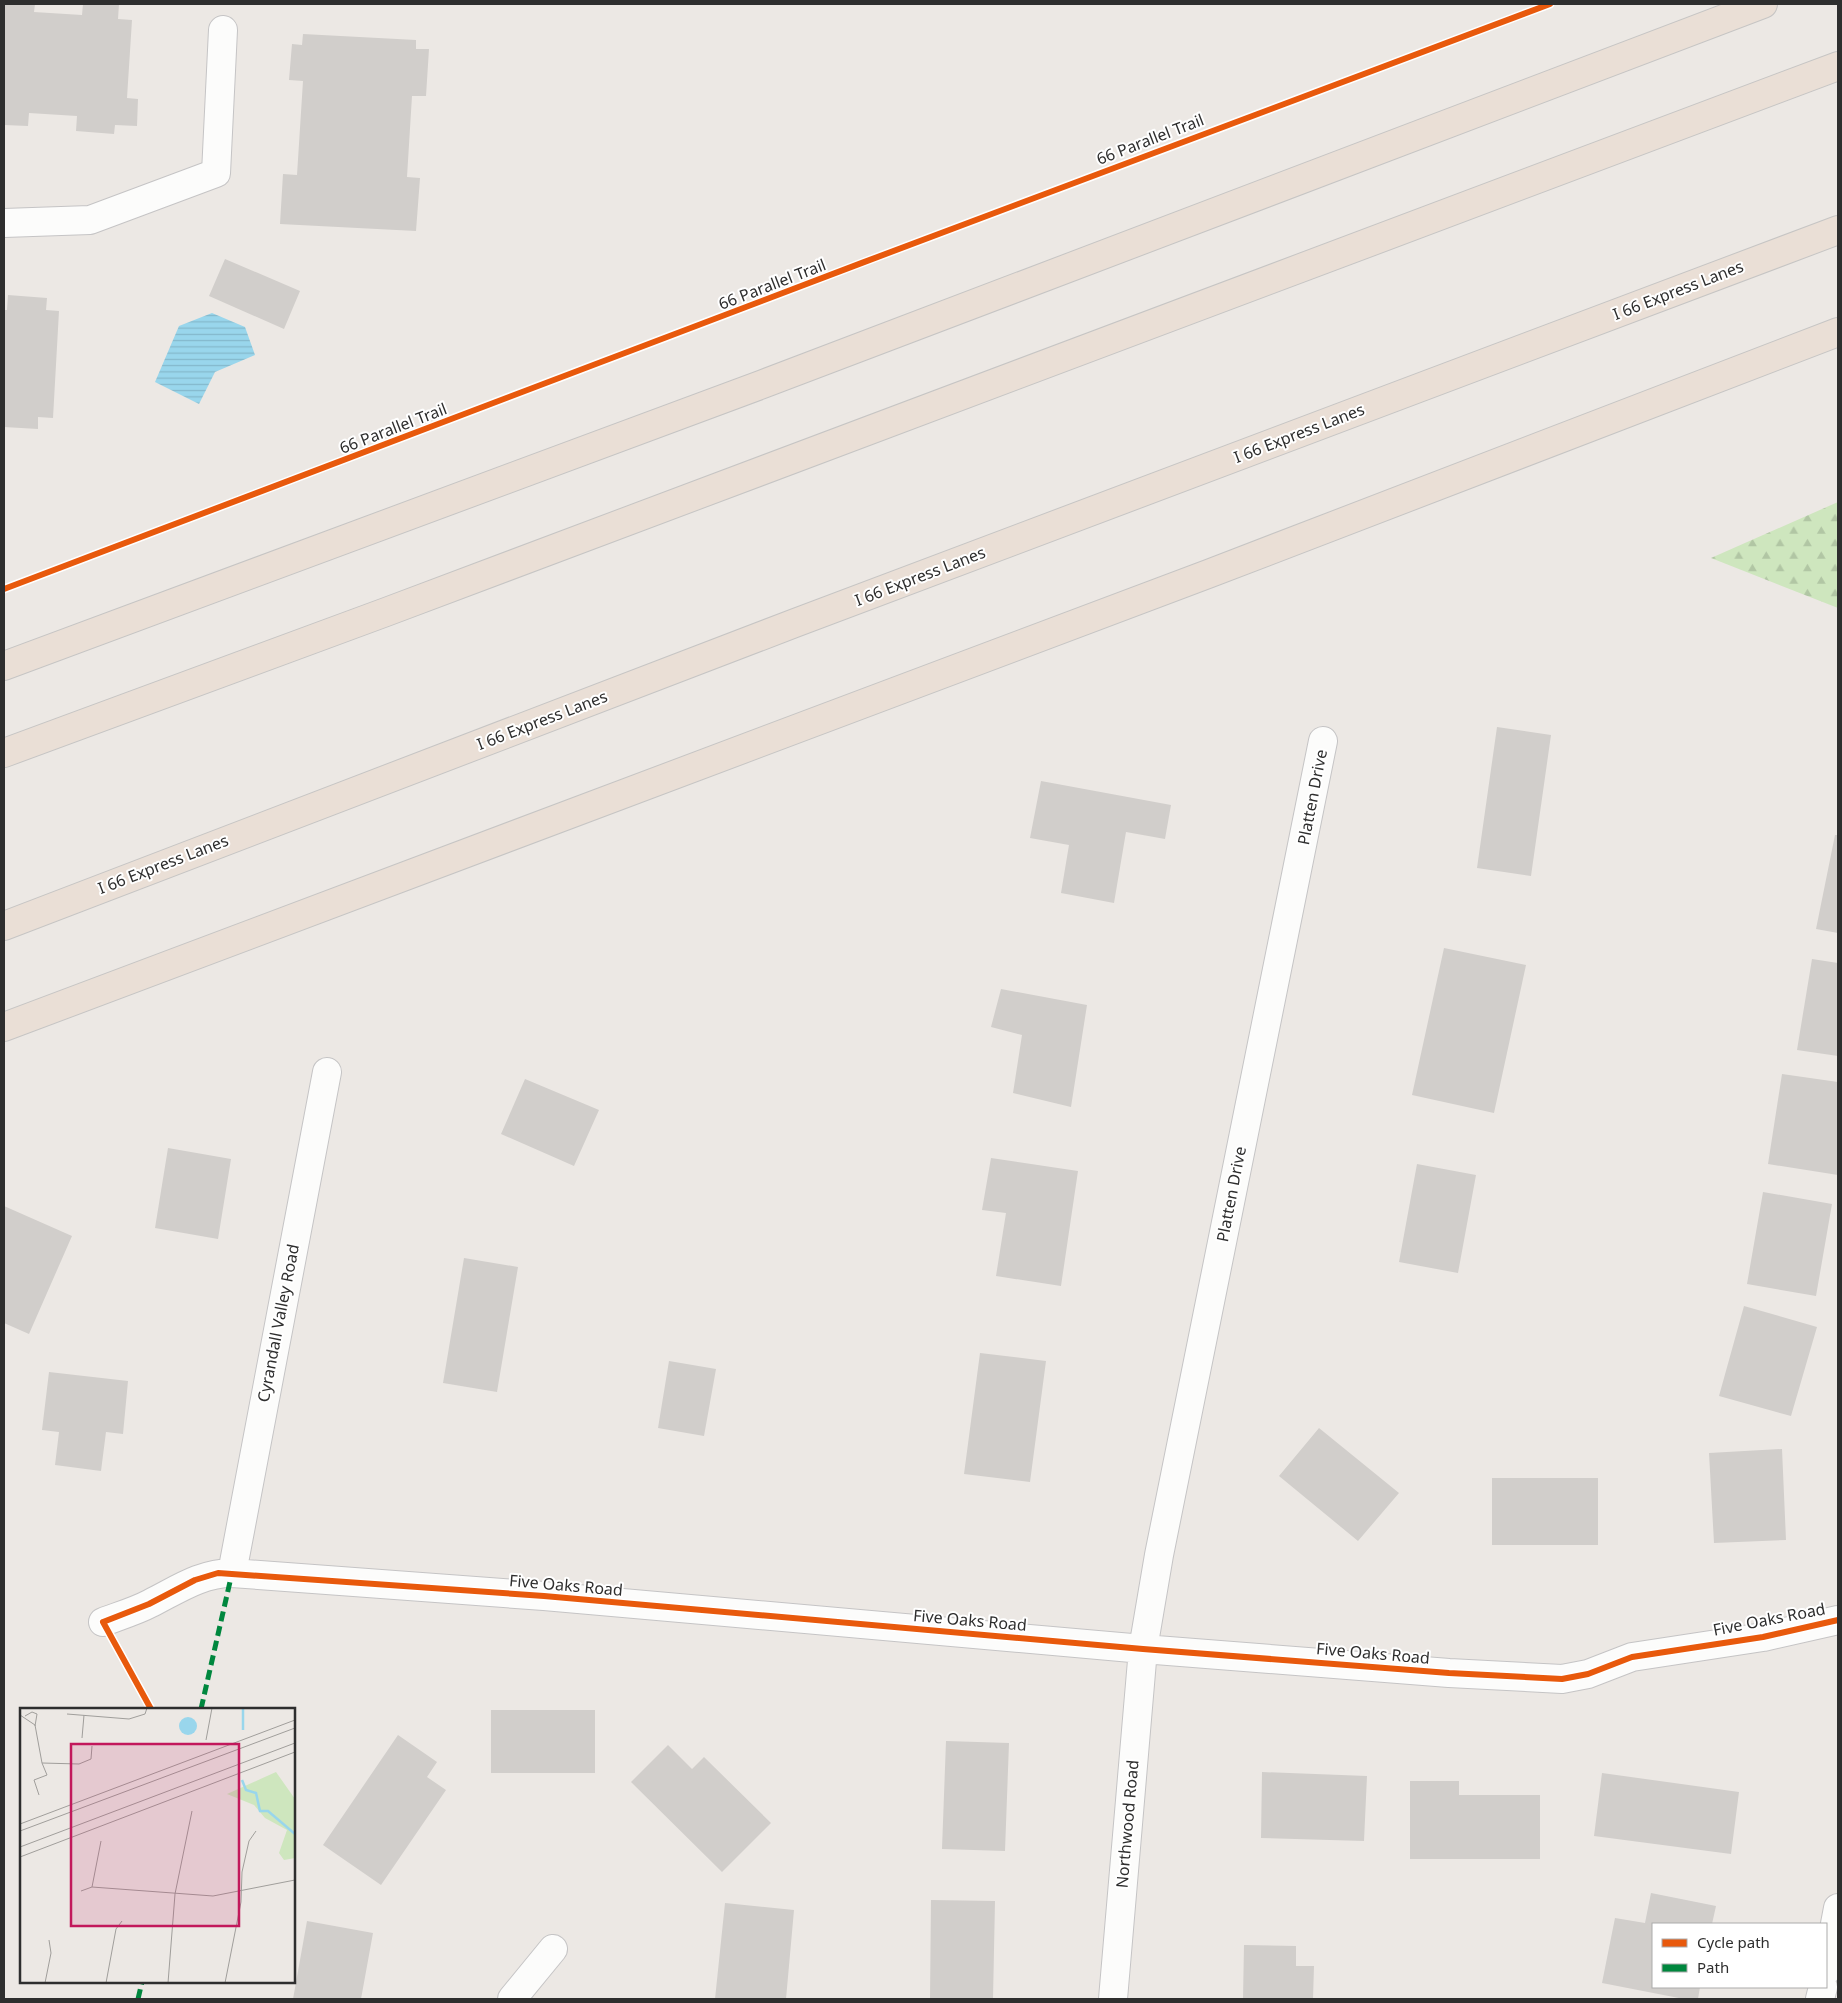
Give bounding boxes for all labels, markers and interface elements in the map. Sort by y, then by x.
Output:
street label: 66 Parallel Trail [1093,108,1207,170]
street label: 66 Parallel Trail [715,253,829,315]
street label: I 66 Express Lanes [1610,255,1746,325]
street label: 66 Parallel Trail [336,397,450,459]
street label: I 66 Express Lanes [1231,398,1367,468]
street label: I 66 Express Lanes [852,541,988,611]
street label: I 66 Express Lanes [474,685,610,755]
street label: Platten Drive [1292,747,1332,847]
street label: I 66 Express Lanes [95,829,231,899]
street label: Platten Drive [1211,1144,1251,1244]
street label: Cyrandall Valley Road [252,1242,304,1404]
street label: Five Oaks Road [508,1569,624,1601]
street label: Five Oaks Road [1711,1597,1827,1641]
street label: Five Oaks Road [912,1604,1028,1636]
street label: Five Oaks Road [1315,1637,1431,1669]
inset map [20,1708,295,1983]
street label: Northwood Road [1110,1759,1144,1889]
legend [1652,1923,1827,1988]
text: Cycle path [1697,1932,1770,1952]
text: Path [1697,1957,1729,1977]

